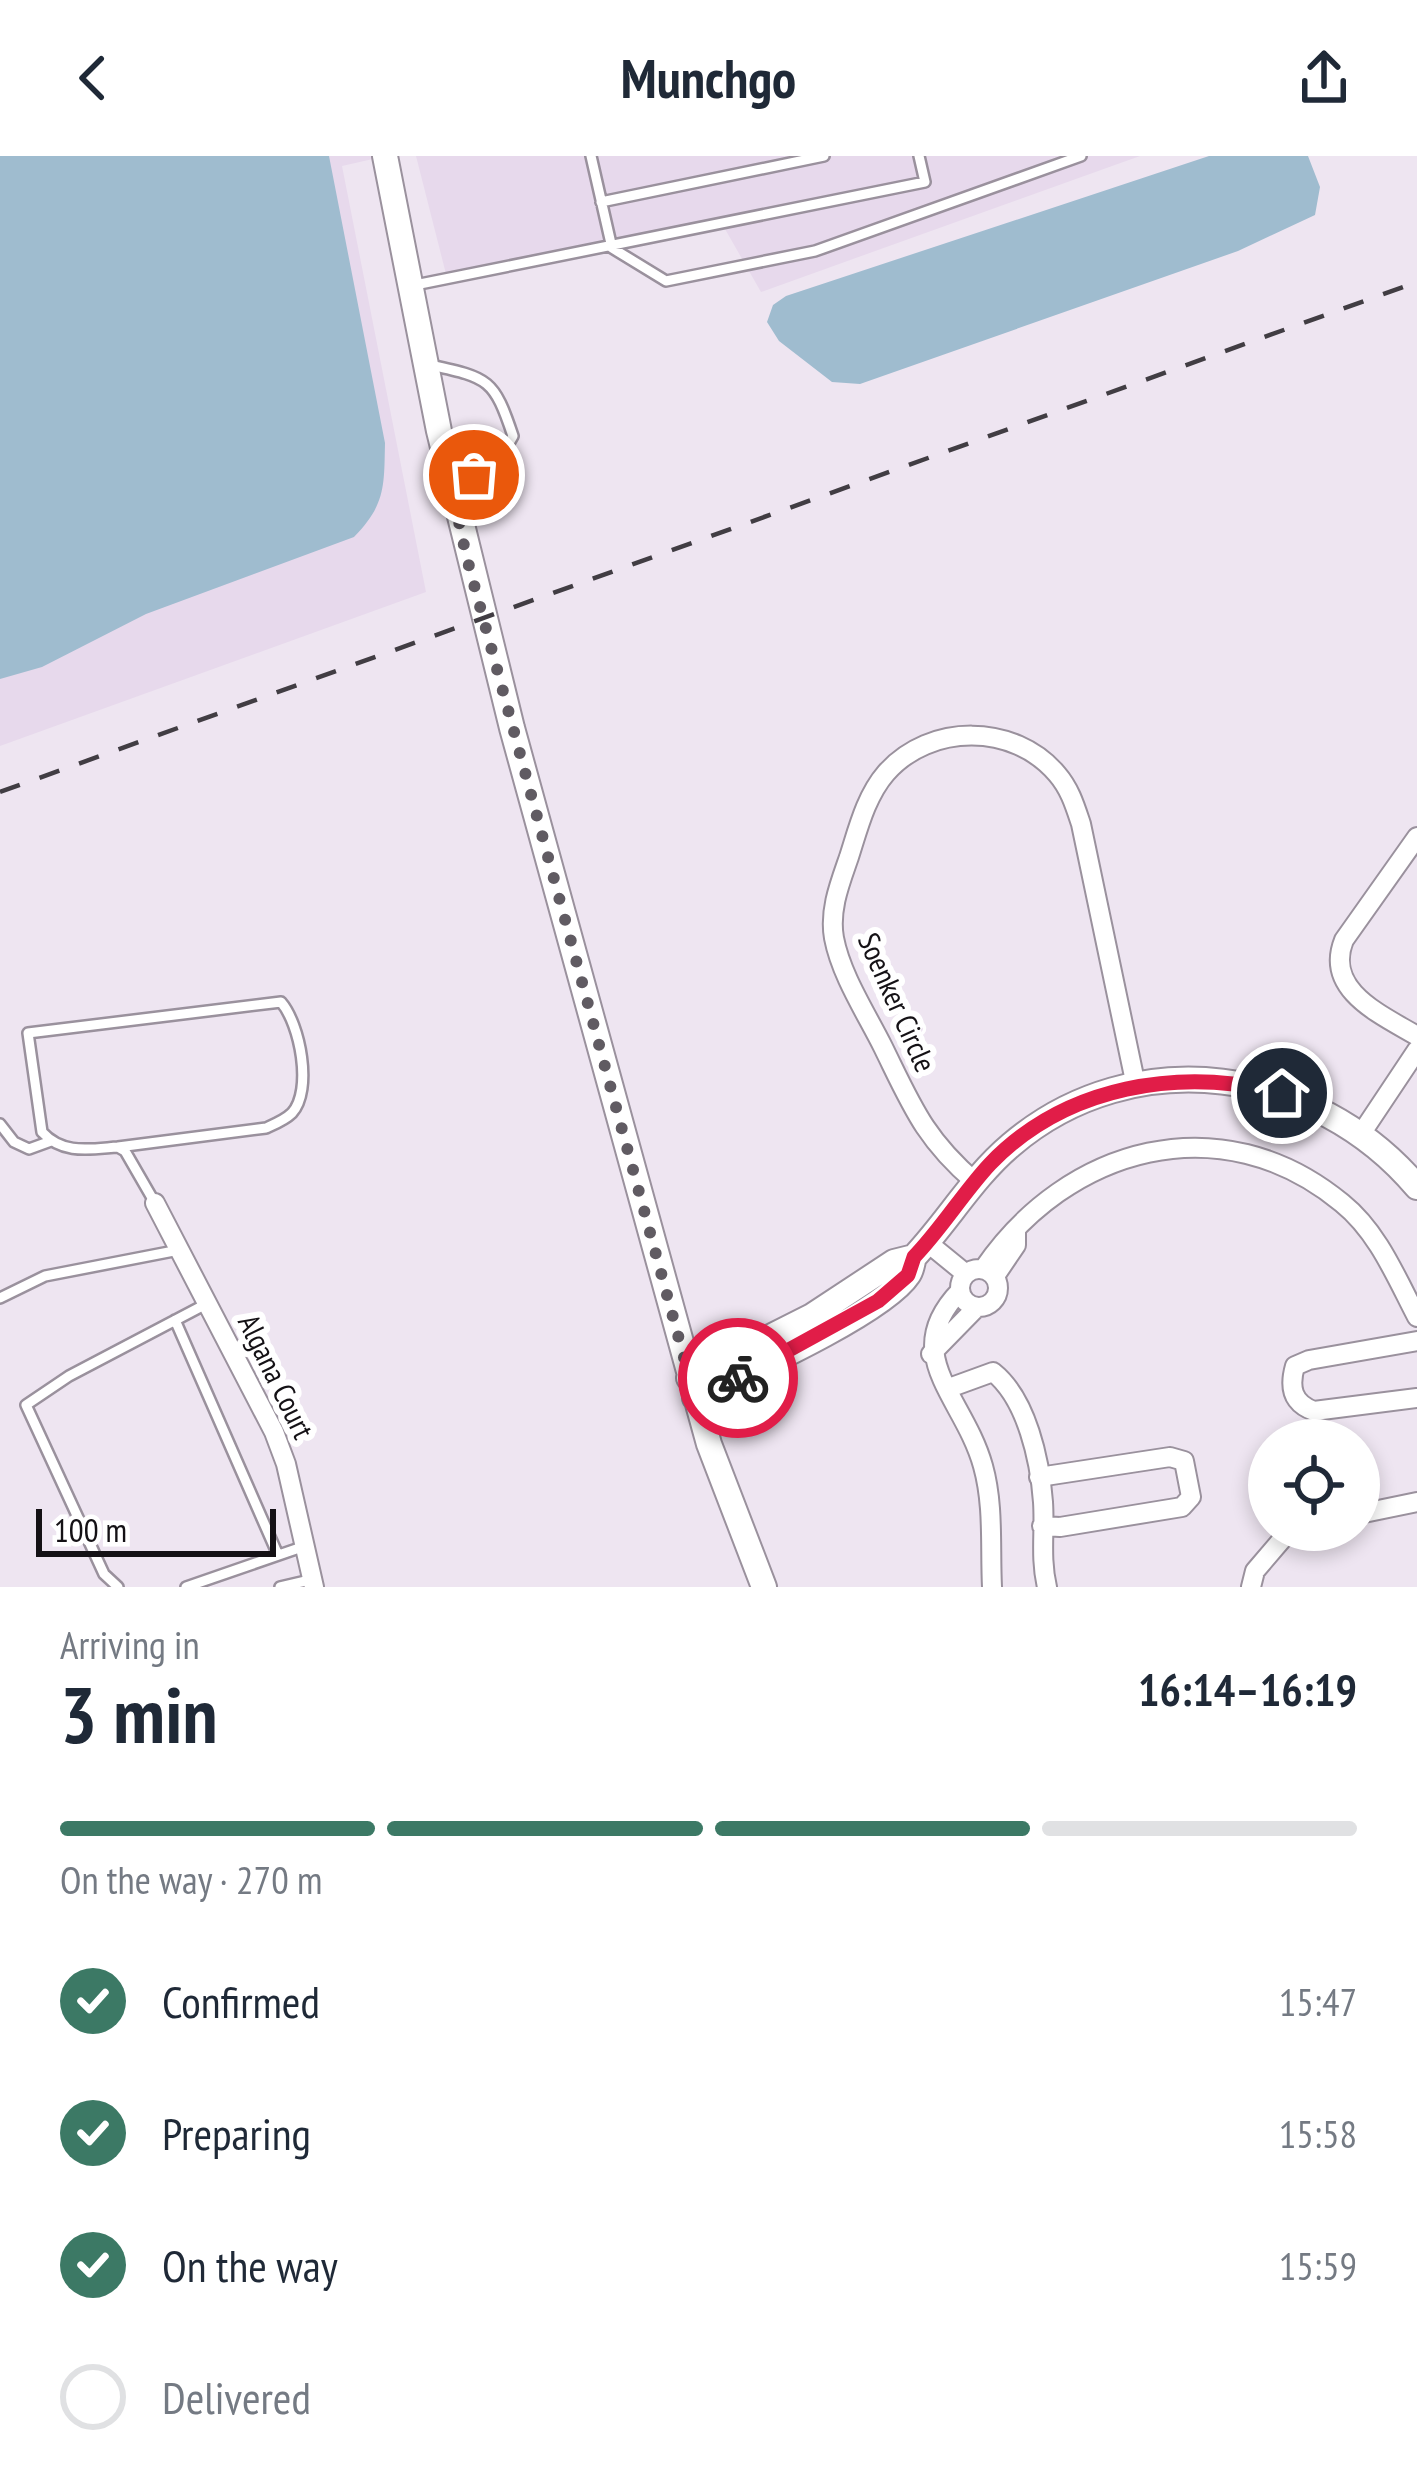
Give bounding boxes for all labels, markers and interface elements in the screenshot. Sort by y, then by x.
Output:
text: Munchgo [621,43,796,113]
icon: back [60,45,126,111]
icon: share [1291,45,1357,111]
pin [423,424,525,526]
icon: bag [441,442,507,508]
street label: Soenker Circle [850,926,946,1078]
pin [1231,1042,1333,1144]
icon: home [1249,1060,1315,1126]
street label: Algana Court [230,1307,324,1445]
courier [678,1318,798,1438]
icon: bike [705,1345,771,1411]
map controls [1248,1419,1380,1551]
button: locate [1248,1419,1380,1551]
scale bar [36,1503,276,1556]
text: 100 m [54,1508,127,1551]
text: Arriving in [60,1619,200,1670]
text: 16:14–16:19 [1138,1660,1357,1718]
text: 3 min [60,1664,218,1765]
text: On the way · 270 m [60,1854,322,1905]
icon: check [60,1968,126,2034]
text: Confirmed [162,1972,320,2030]
text: 15:47 [1279,1976,1357,2027]
icon: check [60,2100,126,2166]
text: Preparing [162,2104,311,2162]
text: 15:58 [1279,2108,1357,2159]
icon: check [60,2232,126,2298]
text: On the way [162,2236,338,2294]
text: 15:59 [1279,2240,1357,2291]
text: Delivered [162,2368,311,2426]

